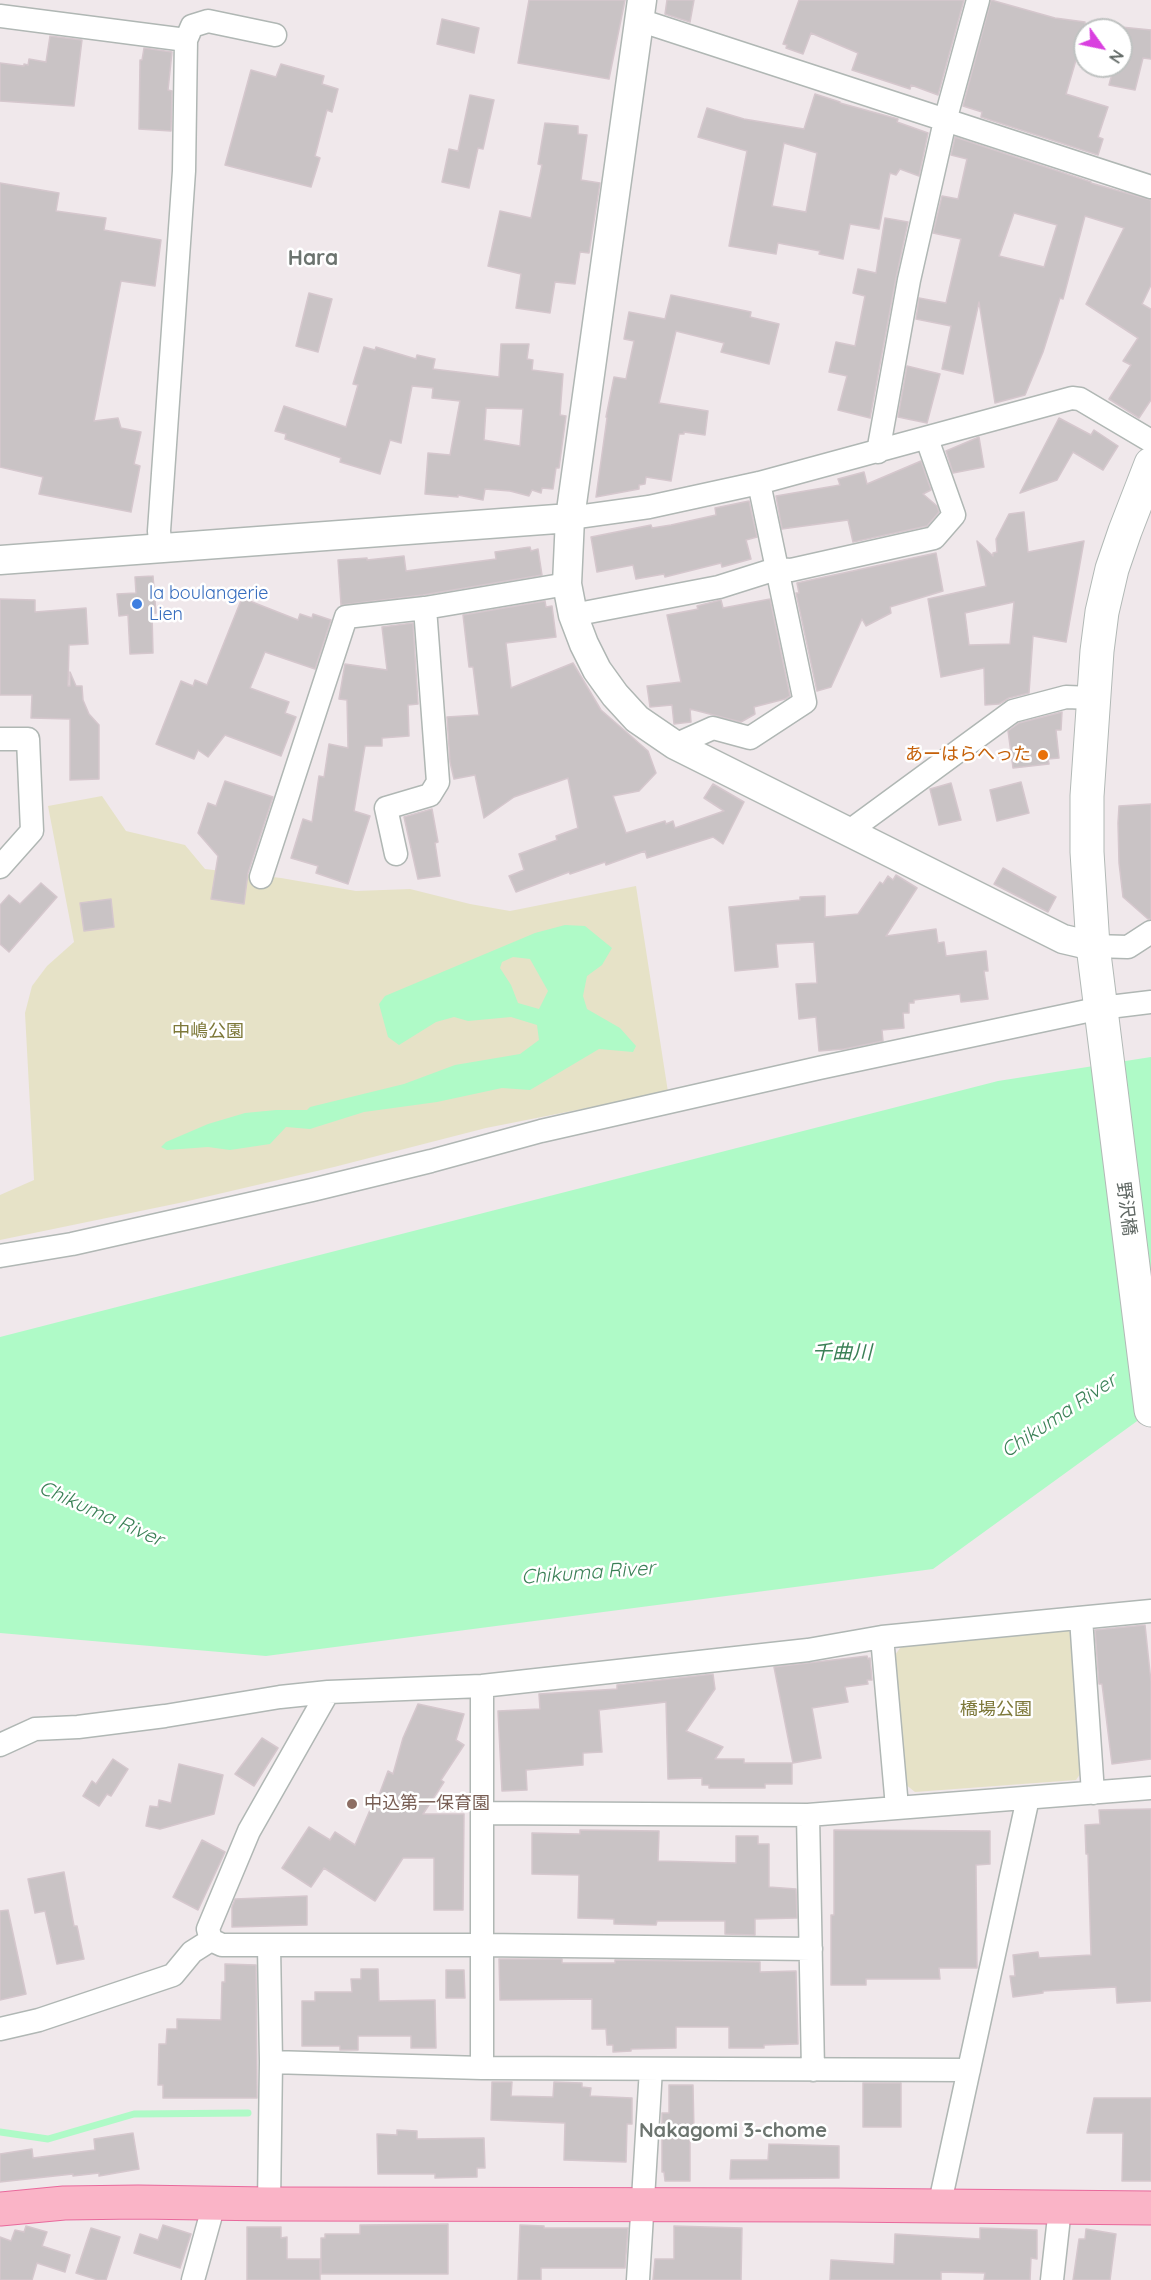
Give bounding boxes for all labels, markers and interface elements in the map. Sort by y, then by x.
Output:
north arrow [1073,18,1133,78]
text: N [1105,46,1128,67]
district label: Hara [288,246,338,272]
place label: la boulangerie Lien [149,583,268,626]
marker: la boulangerie Lien [130,597,144,611]
place label: あーはらへった [905,744,1031,766]
marker: あーはらへった [1036,748,1050,762]
park label: 中嶋公園 [172,1021,244,1043]
street label: 野沢橋 [1112,1181,1140,1237]
water label: 千曲川 [812,1341,872,1365]
water label: Chikuma River [997,1369,1121,1463]
water label: Chikuma River [35,1476,167,1552]
water label: Chikuma River [520,1556,656,1590]
park label: 橋場公園 [960,1699,1032,1721]
place label: 中込第一保育園 [364,1793,490,1815]
marker: 中込第一保育園 [345,1797,359,1811]
district label: Nakagomi 3-chome [639,2119,827,2143]

